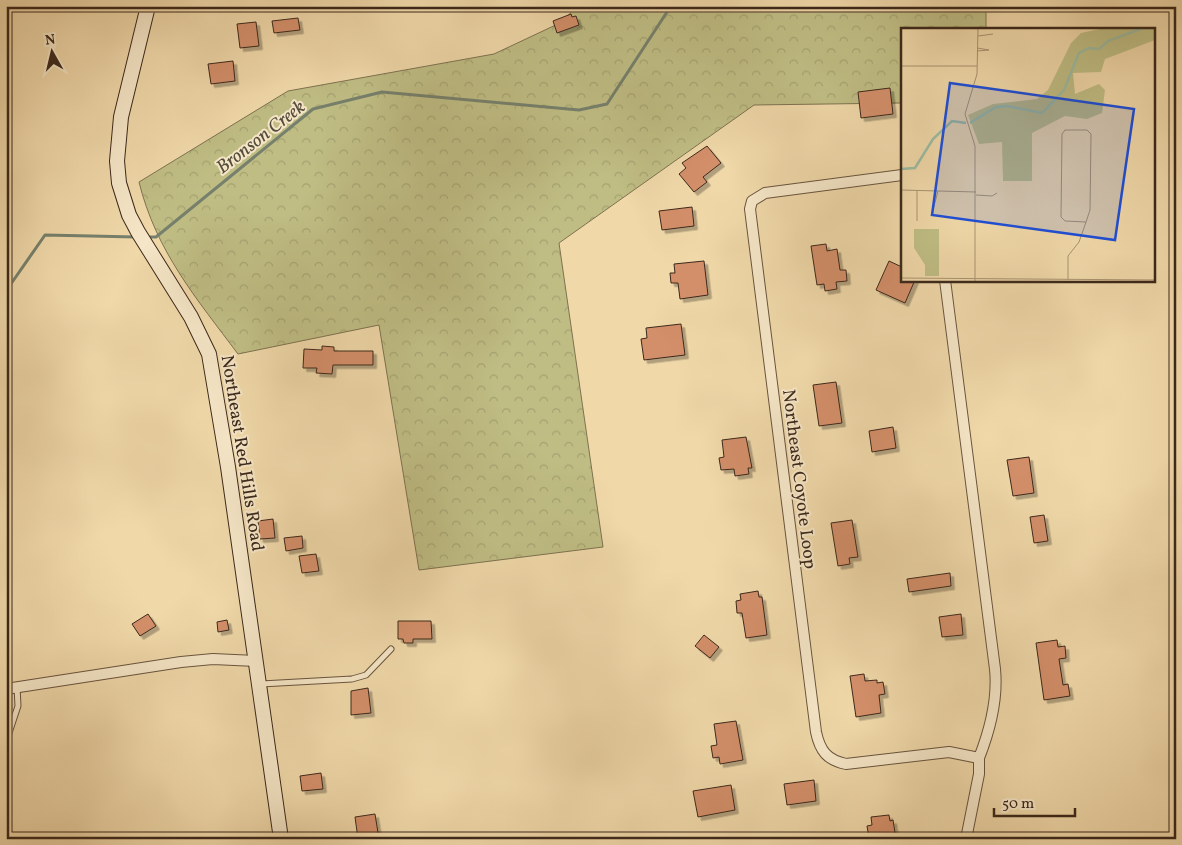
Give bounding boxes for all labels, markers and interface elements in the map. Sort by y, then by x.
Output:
north arrow [28,28,78,78]
inset map [901,28,1154,281]
text: N [44,30,57,51]
water label: Bronson Creek [211,94,311,181]
street label: Northeast Red Hills Road [214,353,269,553]
street label: Northeast Coyote Loop [775,388,822,570]
scale bar [994,785,1076,817]
text: 50 m [1002,794,1034,815]

